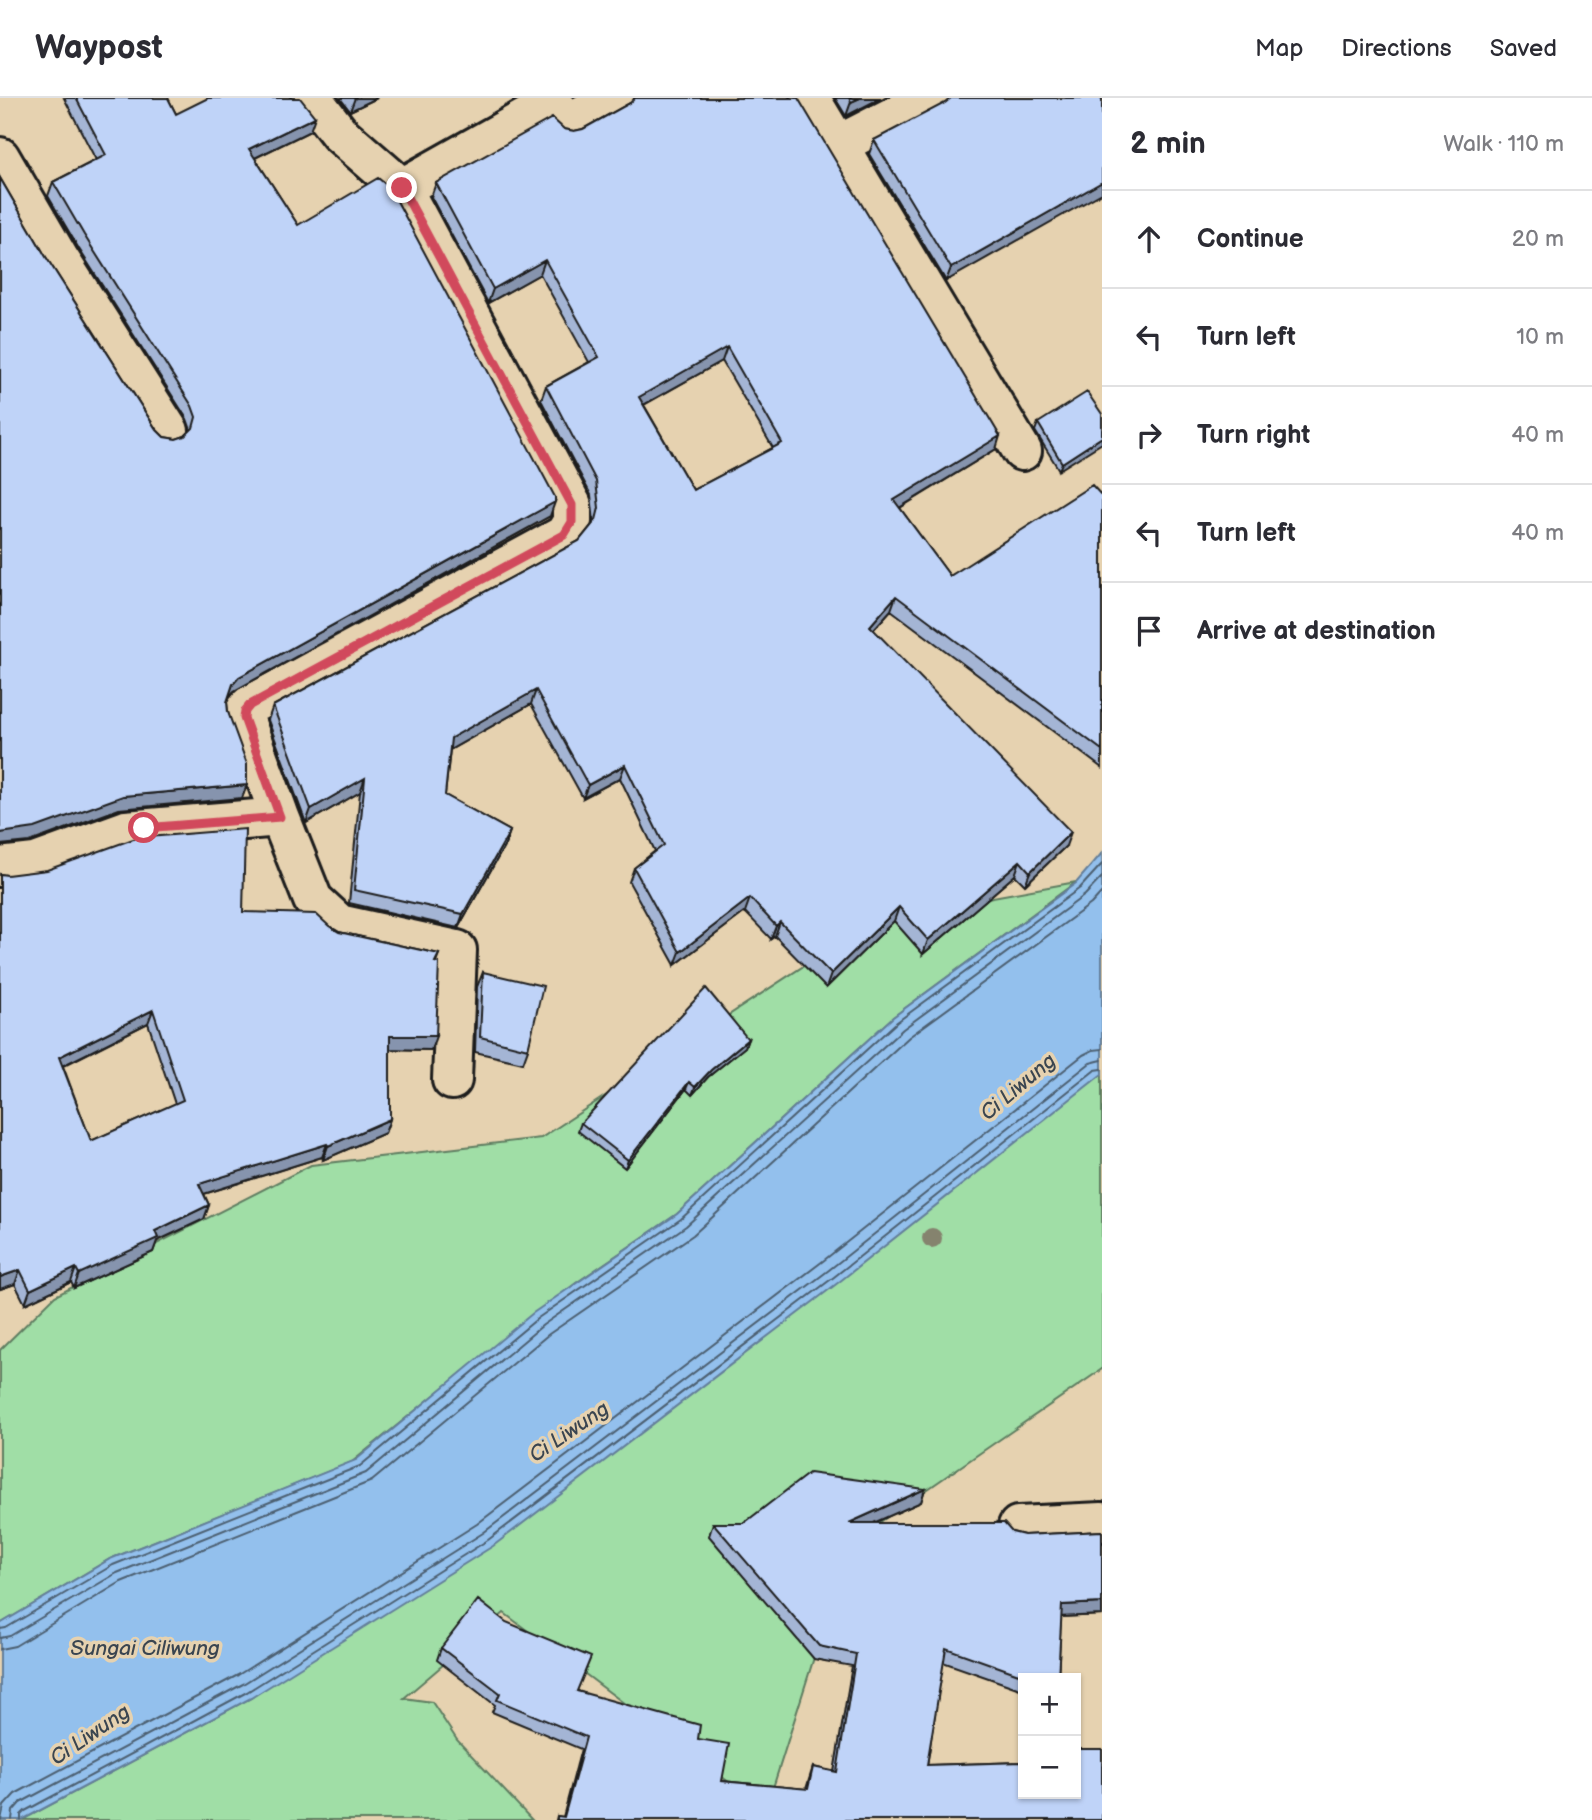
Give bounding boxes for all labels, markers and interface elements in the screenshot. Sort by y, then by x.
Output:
text: Waypost [35,28,163,68]
text: Map [1255,34,1303,63]
text: Directions [1341,34,1452,63]
text: Saved [1490,34,1557,63]
text: 2 min [1130,126,1206,162]
text: Walk · 110 m [1443,130,1564,158]
route end [386,172,417,203]
icon: ahead [1130,220,1168,258]
text: Continue [1197,224,1304,255]
text: 20 m [1512,225,1564,253]
icon: left [1130,318,1168,356]
text: Turn left [1197,322,1296,353]
text: 10 m [1516,323,1564,351]
icon: right [1130,416,1168,454]
text: Turn right [1197,420,1310,451]
text: 40 m [1511,421,1564,449]
icon: left [1130,514,1168,552]
text: Turn left [1197,518,1296,549]
text: 40 m [1511,519,1564,547]
icon: arrive [1130,612,1168,650]
text: Arrive at destination [1197,616,1436,647]
route start [128,812,159,843]
water label: Ci Liwung [975,1048,1061,1126]
water label: Ci Liwung [524,1396,614,1468]
water label: Sungai Ciliwung [70,1636,220,1661]
map controls [1018,1673,1081,1799]
button: + [1018,1673,1081,1736]
water label: Ci Liwung [45,1699,135,1771]
button: − [1018,1736,1081,1799]

